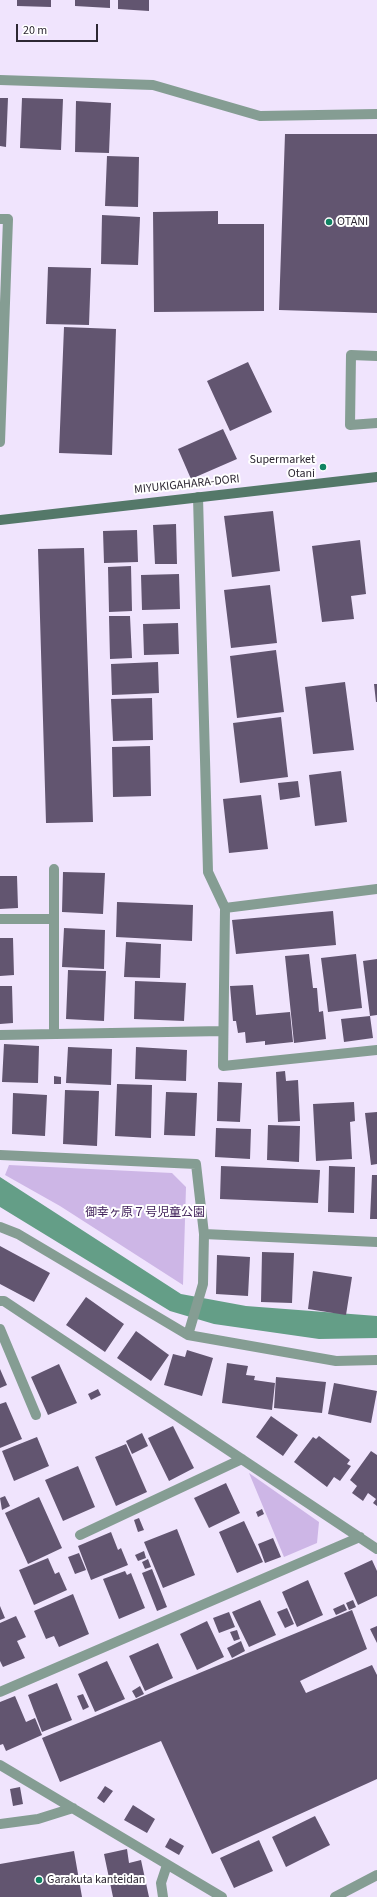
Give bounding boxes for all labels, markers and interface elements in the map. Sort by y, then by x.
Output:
scale bar [18,16,100,42]
text: 20 m [23,22,47,39]
place label: OTANI [337,215,368,229]
marker: OTANI [324,217,334,227]
place label: Supermarket Otani [250,453,315,481]
marker: Supermarket Otani [318,462,328,472]
street label: MIYUKIGAHARA-DORI [134,472,240,498]
park label: 御幸ヶ原７号児童公園 [85,1206,205,1220]
place label: Garakuta kanteidan [47,1873,145,1887]
marker: Garakuta kanteidan [34,1875,44,1885]

